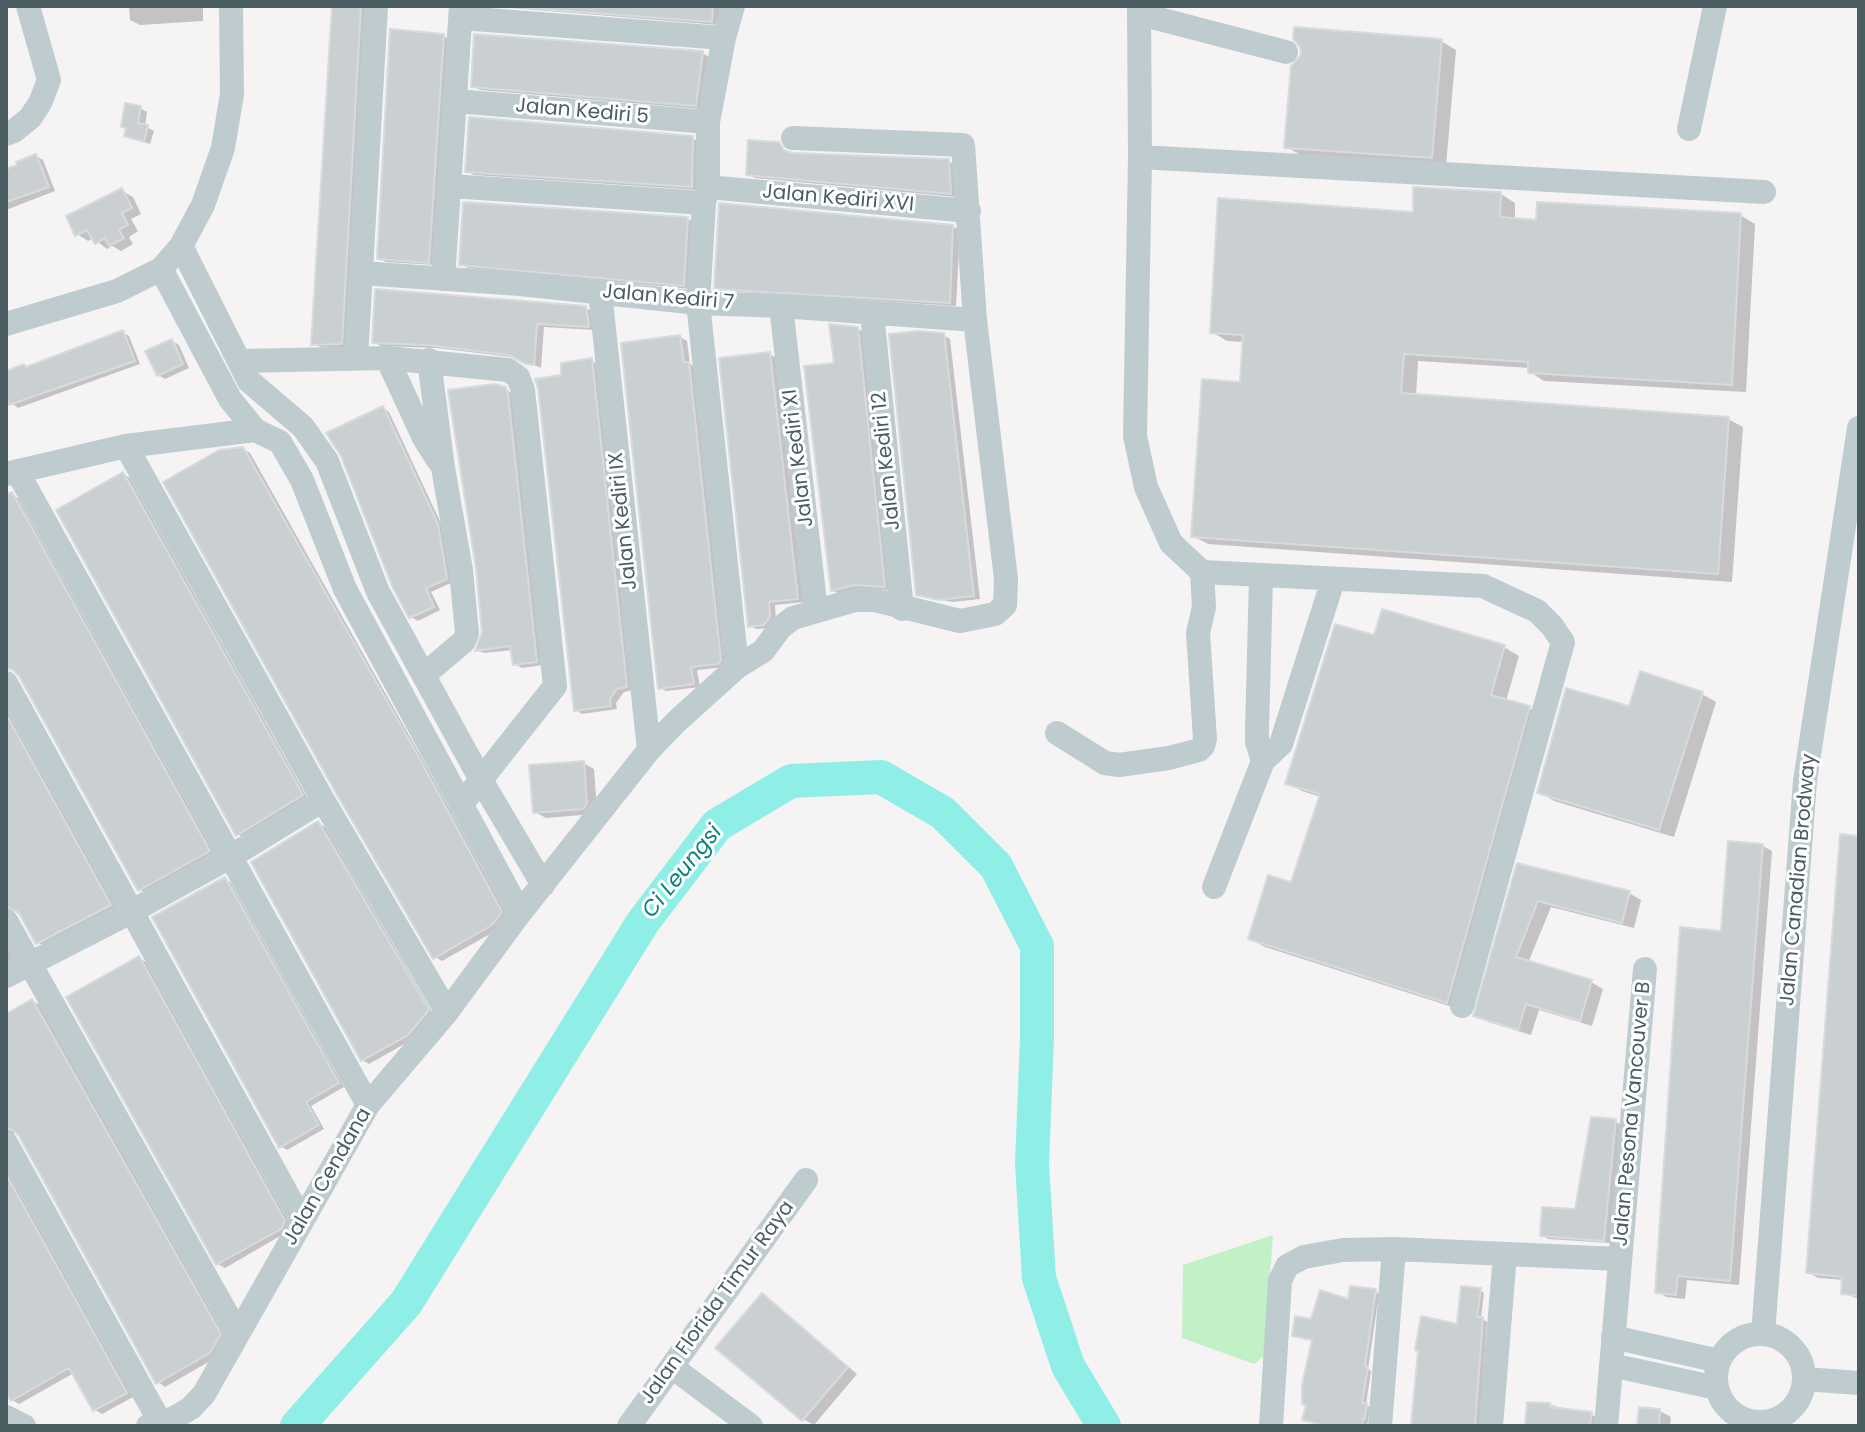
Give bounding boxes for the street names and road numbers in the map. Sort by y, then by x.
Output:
street label: Jalan Kediri 5 [514,94,650,130]
street label: Jalan Kediri XVI [761,180,915,218]
street label: Jalan Kediri 7 [601,280,735,316]
street label: Jalan Kediri XI [779,388,819,528]
street label: Jalan Kediri 12 [868,391,906,531]
street label: Jalan Kediri IX [605,451,643,591]
street label: Jalan Canadian Brodway [1776,753,1822,1007]
street label: Jalan Pesona Vancouver B [1609,981,1657,1247]
street label: Jalan Cendana [279,1104,377,1250]
street label: Jalan Florida Timur Raya [636,1197,800,1409]

